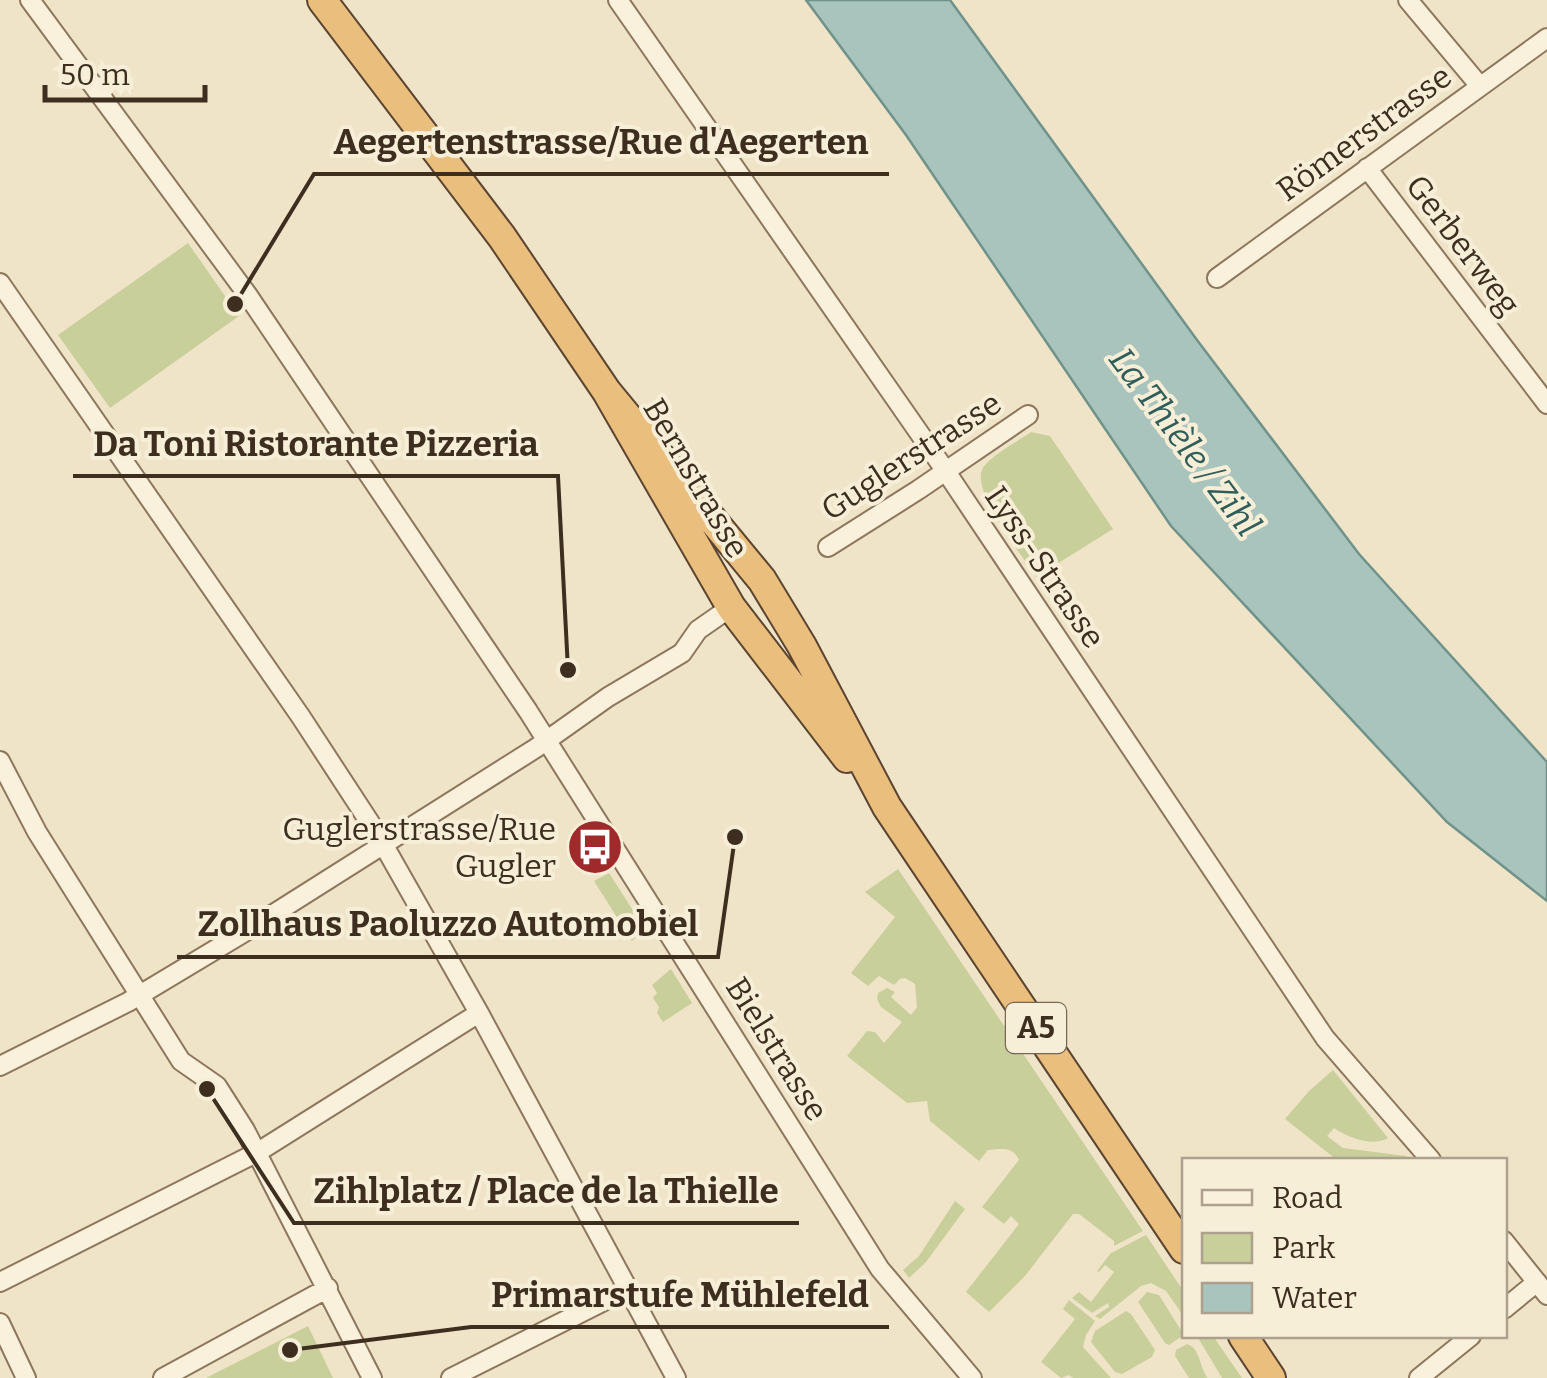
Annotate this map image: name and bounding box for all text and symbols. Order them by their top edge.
scale bar [45,40,205,102]
text: 50 m [60,57,130,93]
street label: Römerstrasse [1269,57,1459,209]
callout: Aegertenstrasse/Rue d'Aegerten [314,109,889,174]
text: Aegertenstrasse/Rue d'Aegerten [333,121,869,163]
street label: Gerberweg [1398,168,1528,322]
water label: La Thièle / Zihl [1101,340,1269,544]
street label: Guglerstrasse [814,384,1008,528]
street label: Bernstrasse [635,392,757,564]
callout: Da Toni Ristorante Pizzeria [73,411,558,476]
text: Da Toni Ristorante Pizzeria [93,423,539,465]
street label: Lyss-Strasse [977,479,1113,655]
place label: Guglerstrasse/Rue Gugler [282,810,556,885]
bus stop icon: Guglerstrasse/Rue Gugler [565,817,625,877]
callout: Zollhaus Paoluzzo Automobiel [177,892,718,957]
text: Zollhaus Paoluzzo Automobiel [198,903,699,945]
street label: Bielstrasse [718,970,836,1128]
road number: A5 [1006,1003,1066,1053]
callout: Zihlplatz / Place de la Thielle [294,1158,799,1223]
legend [1182,1158,1507,1338]
text: Zihlplatz / Place de la Thielle [313,1170,779,1212]
text: Road [1272,1180,1343,1216]
text: Park [1272,1230,1335,1266]
callout: Primarstufe Mühlefeld [471,1262,889,1327]
text: Primarstufe Mühlefeld [491,1274,869,1316]
text: Water [1272,1280,1357,1316]

